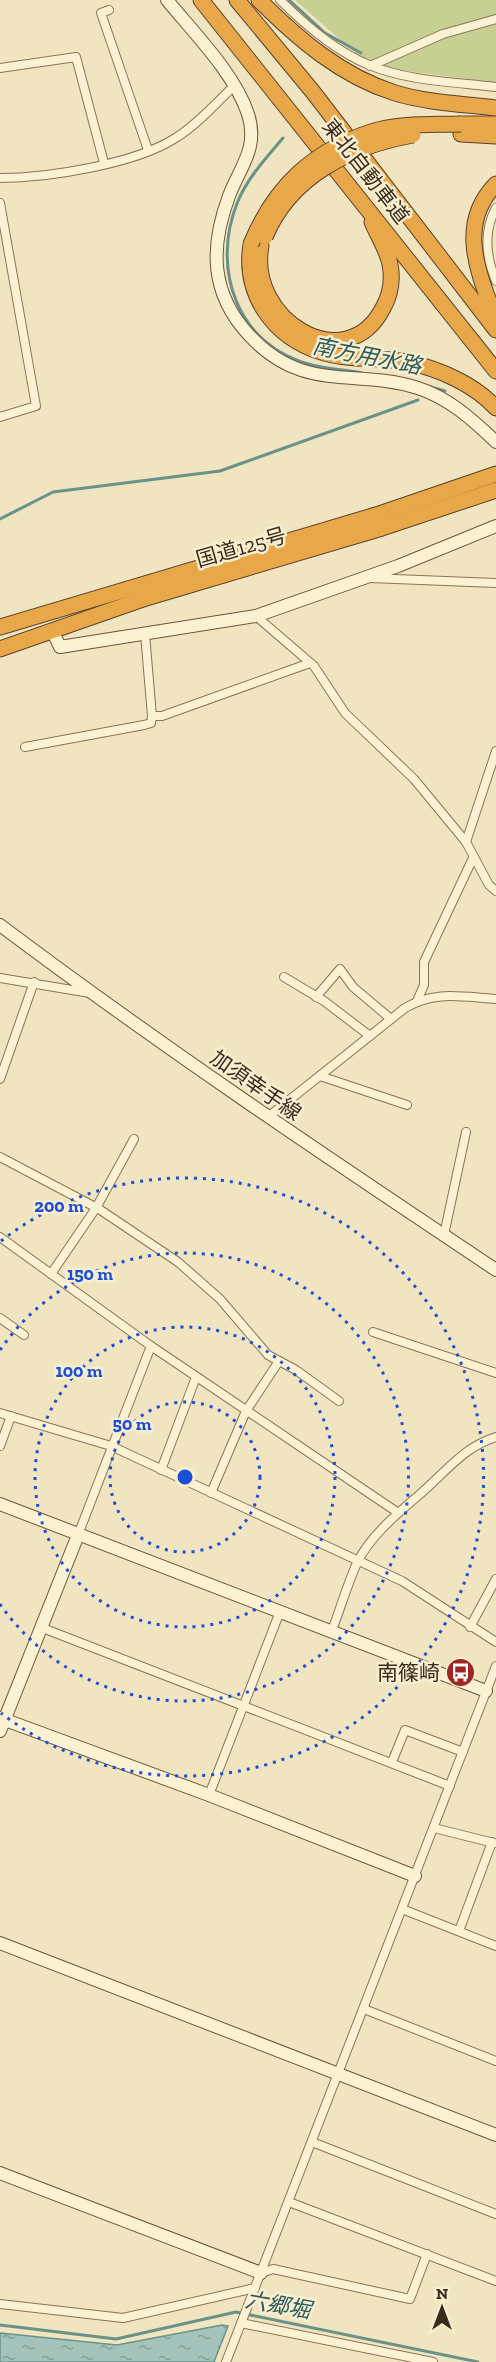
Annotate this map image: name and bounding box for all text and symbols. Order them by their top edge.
street label: 東北自動車道 [317,114,415,228]
water label: 南方用水路 [310,332,426,380]
street label: 国道125号 [193,522,289,572]
street label: 加須幸手線 [206,1045,306,1125]
text: 200 m [34,1195,84,1217]
text: 150 m [67,1263,113,1285]
text: 100 m [55,1360,103,1382]
text: 50 m [113,1413,152,1435]
centre of rings [175,1467,195,1487]
bus stop icon: 南篠崎 [445,1656,477,1688]
place label: 南篠崎 [377,1660,440,1685]
north arrow [412,2278,472,2338]
text: N [436,2284,448,2303]
water label: 六郷堀 [243,2286,316,2325]

